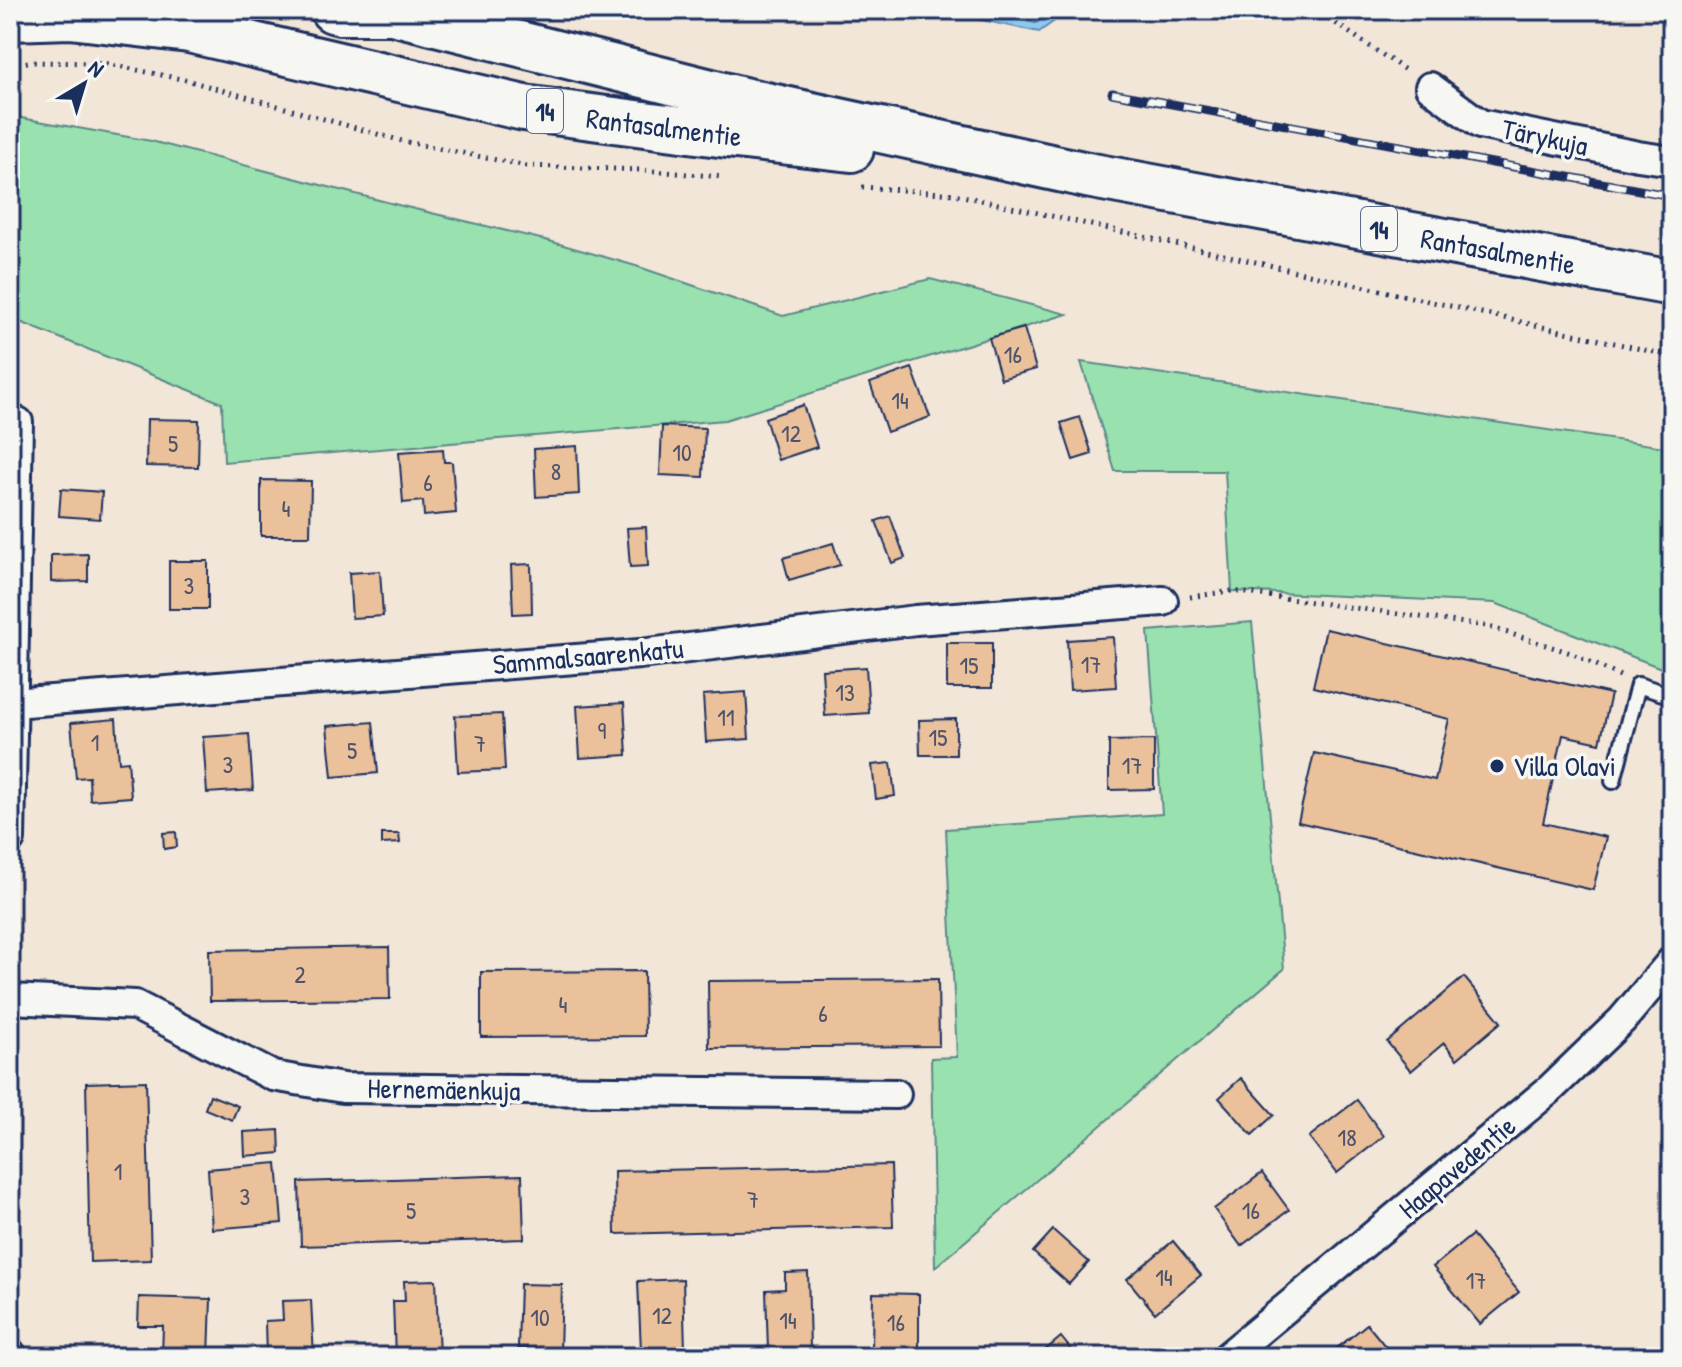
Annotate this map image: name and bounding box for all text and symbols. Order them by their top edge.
north arrow [44,44,124,124]
text: N [82,53,110,84]
road number: 14 [527,89,563,133]
street label: Rantasalmentie [584,99,744,155]
street label: Tärykuja [1498,109,1592,165]
road number: 14 [1361,207,1397,251]
street label: Rantasalmentie [1418,219,1578,283]
house number: 16 [1004,338,1022,370]
house number: 14 [891,384,909,416]
house number: 12 [781,417,801,449]
house number: 5 [168,427,178,459]
house number: 10 [672,436,692,468]
house number: 8 [551,455,561,487]
house number: 6 [423,466,433,498]
house number: 4 [282,492,291,524]
house number: 3 [184,569,194,601]
street label: Sammalsaarenkatu [491,629,685,683]
house number: 17 [1081,648,1101,680]
house number: 15 [960,649,978,681]
house number: 13 [835,676,855,708]
house number: 11 [717,701,735,733]
house number: 9 [598,714,607,746]
house number: 15 [929,721,947,753]
house number: 1 [91,726,99,758]
house number: 7 [474,727,486,759]
house number: 5 [347,734,357,766]
place label: Villa Olavi [1513,747,1616,785]
house number: 3 [223,748,233,780]
house number: 17 [1122,749,1142,781]
marker: Villa Olavi [1488,757,1506,775]
house number: 2 [294,958,306,990]
house number: 4 [559,988,568,1020]
house number: 6 [818,997,828,1029]
street label: Hernemäenkuja [367,1069,521,1109]
street label: Haapavedentie [1390,1107,1524,1227]
house number: 18 [1337,1121,1357,1153]
house number: 1 [114,1155,122,1187]
house number: 3 [240,1180,250,1212]
house number: 7 [747,1183,759,1215]
house number: 5 [406,1194,416,1226]
house number: 16 [1242,1194,1260,1226]
house number: 14 [1155,1261,1173,1293]
house number: 17 [1466,1264,1486,1296]
house number: 12 [652,1299,672,1331]
house number: 10 [530,1301,550,1333]
house number: 14 [779,1304,797,1336]
house number: 16 [887,1306,905,1338]

